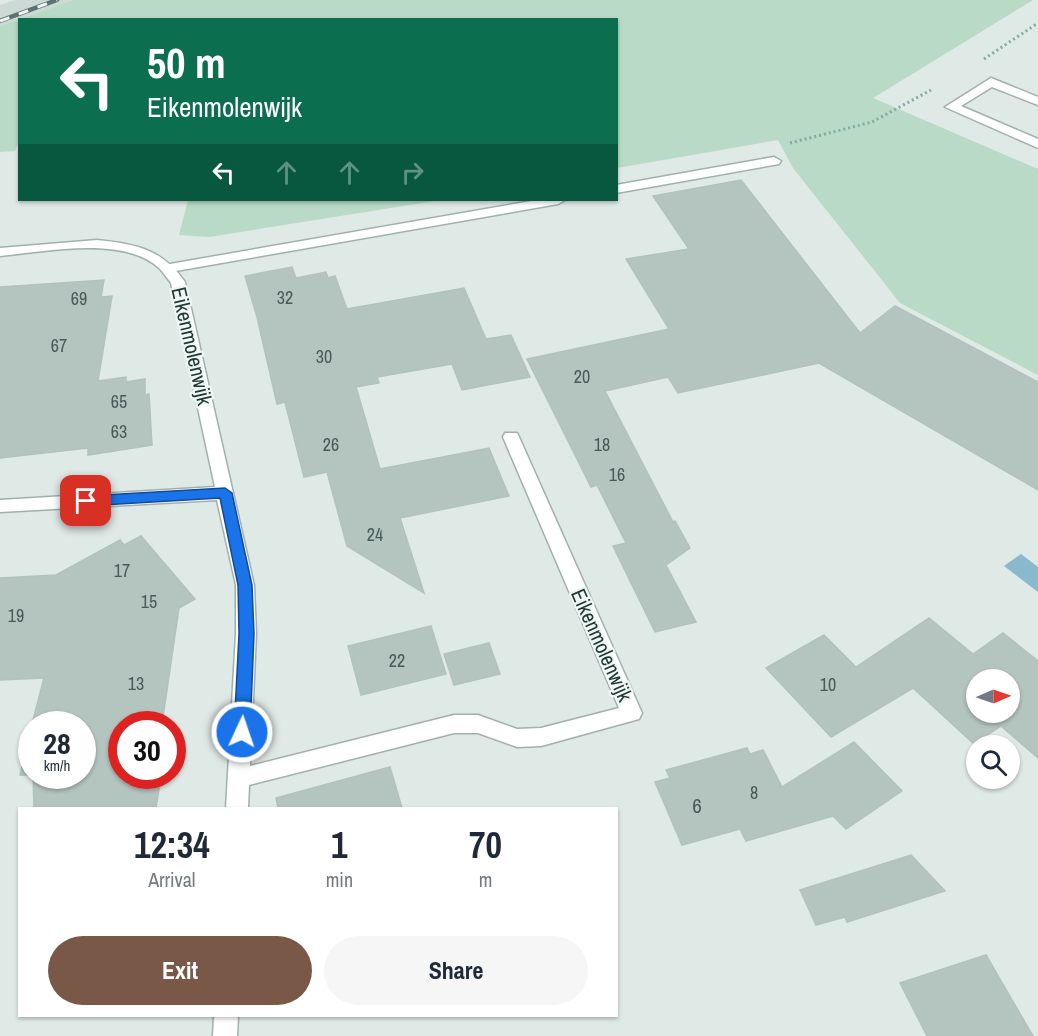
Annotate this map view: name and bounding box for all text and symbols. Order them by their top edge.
text: 50 m [147,35,226,91]
icon: left [48,42,126,120]
text: Eikenmolenwijk [147,89,302,125]
icon: left [207,156,240,189]
icon: ahead [270,156,303,189]
icon: ahead [333,156,366,189]
icon: right [396,156,429,189]
street label: Eikenmolenwijk [164,284,220,408]
house number: 32 [277,285,293,310]
house number: 69 [71,286,87,311]
house number: 67 [51,333,67,358]
house number: 30 [316,344,332,369]
house number: 20 [574,364,590,389]
house number: 65 [111,389,127,414]
house number: 63 [111,419,127,444]
house number: 26 [323,432,339,457]
house number: 18 [594,432,610,457]
house number: 16 [609,462,625,487]
pin [60,475,111,526]
icon: arrive [69,484,102,517]
house number: 24 [367,522,383,547]
house number: 17 [114,558,130,583]
street label: Eikenmolenwijk [564,584,640,706]
house number: 15 [141,589,157,614]
house number: 19 [8,603,24,628]
house number: 22 [389,648,405,673]
north arrow [966,669,1020,723]
map controls [966,669,1020,789]
house number: 13 [128,671,144,696]
house number: 10 [820,672,836,697]
position arrow [210,700,274,764]
speed limit sign: 30 [108,711,186,789]
text: 28 [43,723,71,763]
button: search [966,735,1020,789]
text: km/h [44,755,70,776]
house number: 8 [750,780,758,805]
house number: 6 [692,791,702,820]
text: 12:34 [134,821,210,869]
text: 1 [331,821,348,869]
text: 70 [469,821,502,869]
text: Arrival [148,866,196,893]
text: min [326,866,353,893]
text: m [479,866,492,893]
button: Exit [48,936,312,1005]
button: Share [324,936,588,1005]

